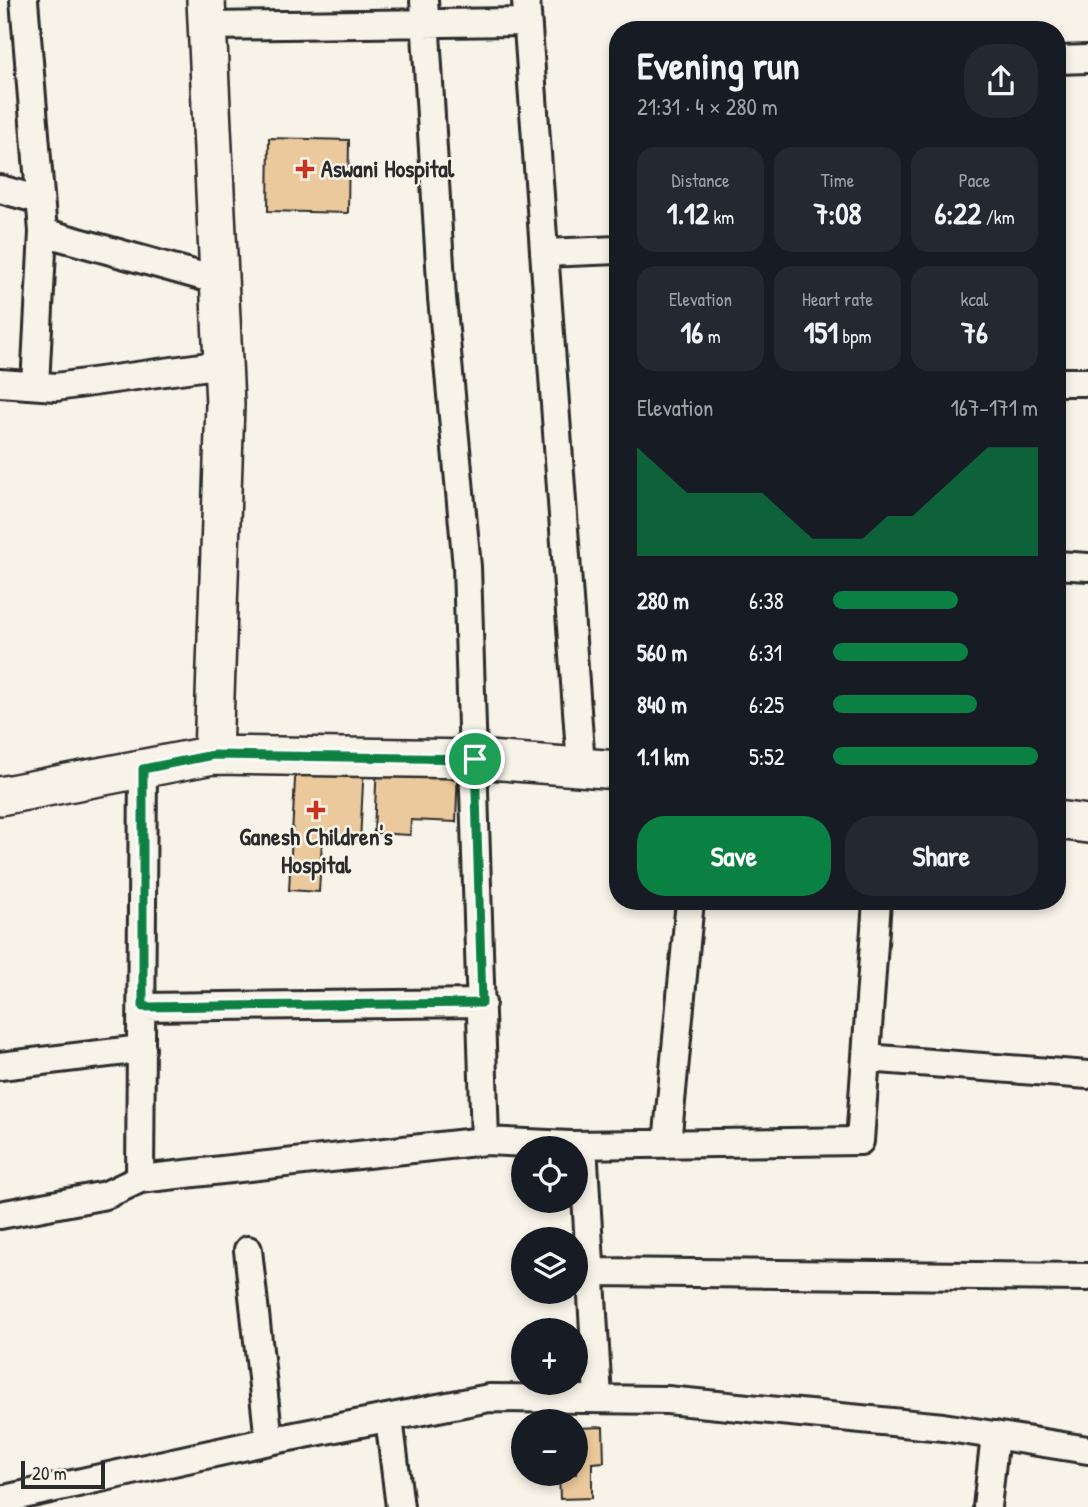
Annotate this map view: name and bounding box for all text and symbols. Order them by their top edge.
text: Evening run [637,39,800,91]
button: share [964,44,1038,118]
text: 21:31 · 4 × 280 m [637,91,778,122]
place label: Aswani Hospital [321,152,455,185]
marker: Aswani Hospital [295,159,315,179]
text: Distance [671,167,730,193]
text: Time [821,167,854,193]
text: Pace [959,167,990,193]
text: 1.12 [667,193,709,233]
text: 7:08 [813,193,862,233]
text: 6:22 [934,193,981,233]
text: km [709,204,734,230]
text: /km [981,204,1015,230]
text: Elevation [669,286,732,312]
text: Heart rate [802,286,873,312]
text: kcal [961,286,988,312]
text: 16 [680,312,703,352]
text: 151 [804,312,838,352]
text: 76 [961,312,988,352]
text: m [703,323,721,349]
text: bpm [838,323,871,349]
text: Elevation [637,392,713,423]
text: 167–171 m [950,392,1038,423]
text: 280 m [637,585,689,616]
text: 6:38 [749,585,784,616]
text: 560 m [637,637,687,668]
text: 6:31 [749,637,782,668]
text: 840 m [637,689,687,720]
text: 6:25 [749,689,784,720]
pin [445,729,505,789]
icon: arrive [456,740,494,778]
text: 1.1 km [637,741,689,772]
text: 5:52 [749,741,785,772]
marker: Ganesh Children's Hospital [306,800,326,820]
button: Save [637,816,831,896]
button: Share [845,816,1038,896]
place label: Ganesh Children's Hospital [239,820,393,881]
map controls [511,1136,588,1486]
button: locate [511,1136,588,1213]
button: layers [511,1227,588,1304]
button: + [511,1318,588,1395]
button: − [511,1409,588,1486]
scale bar [21,1458,105,1490]
text: 20 m [32,1460,67,1486]

